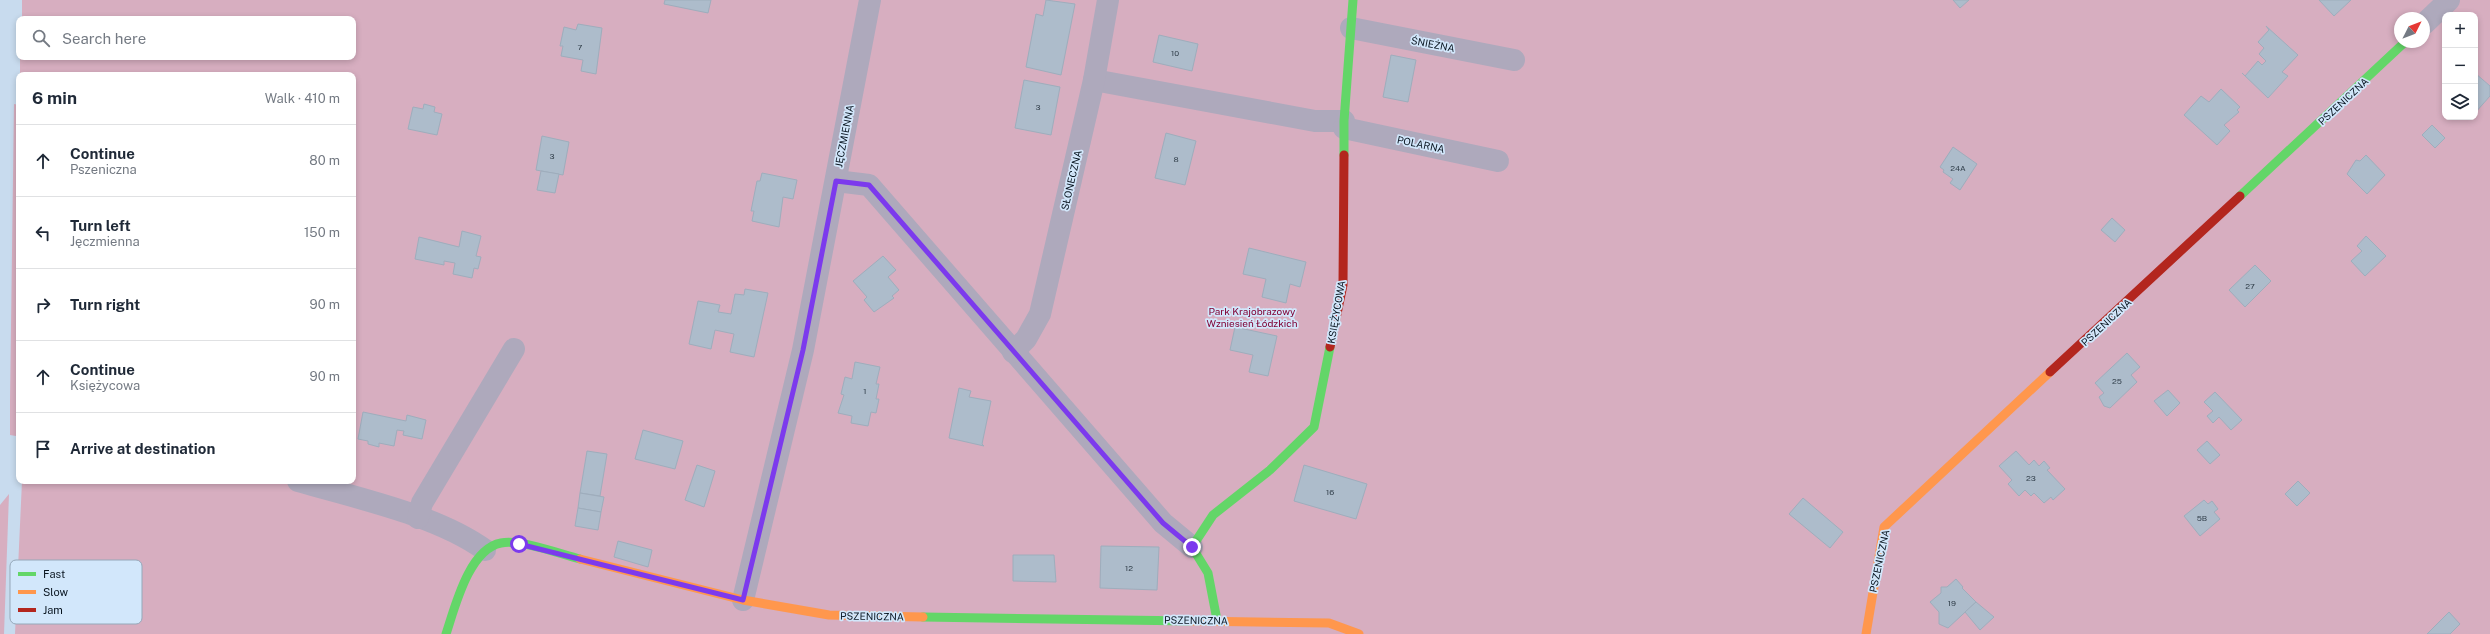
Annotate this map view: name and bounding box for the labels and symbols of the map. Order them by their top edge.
north arrow [2394,12,2430,48]
street label: ŚNIEŻNA [1410,34,1456,54]
house number: 7 [578,42,583,52]
house number: 10 [1171,48,1179,58]
street label: PSZENICZNA [2316,75,2370,127]
house number: 3 [1035,102,1041,112]
street label: JĘCZMIENNA [832,104,856,168]
street label: POLARNA [1396,133,1446,155]
street label: SŁONECZNA [1058,149,1084,211]
house number: 3 [549,151,555,161]
house number: 8 [1173,154,1179,164]
house number: 24A [1950,163,1966,173]
street label: KSIĘŻYCOWA [1325,279,1347,345]
house number: 27 [2245,281,2255,291]
street label: PSZENICZNA [2079,296,2133,348]
park label: Park Krajobrazowy Wzniesień Łódzkich [1207,305,1298,329]
house number: 25 [2112,376,2122,386]
house number: 1 [863,386,867,396]
house number: 23 [2026,473,2036,483]
house number: 16 [1326,487,1334,497]
house number: 5B [2197,513,2207,523]
street label: PSZENICZNA [1866,528,1892,594]
route start [510,535,528,553]
route end [1183,538,1201,556]
legend [10,560,142,624]
house number: 12 [1125,563,1133,573]
text: Fast [43,568,65,580]
text: Slow [43,586,69,598]
house number: 19 [1948,598,1956,608]
text: Jam [43,604,63,616]
street label: PSZENICZNA [840,609,904,623]
street label: PSZENICZNA [1164,613,1228,627]

